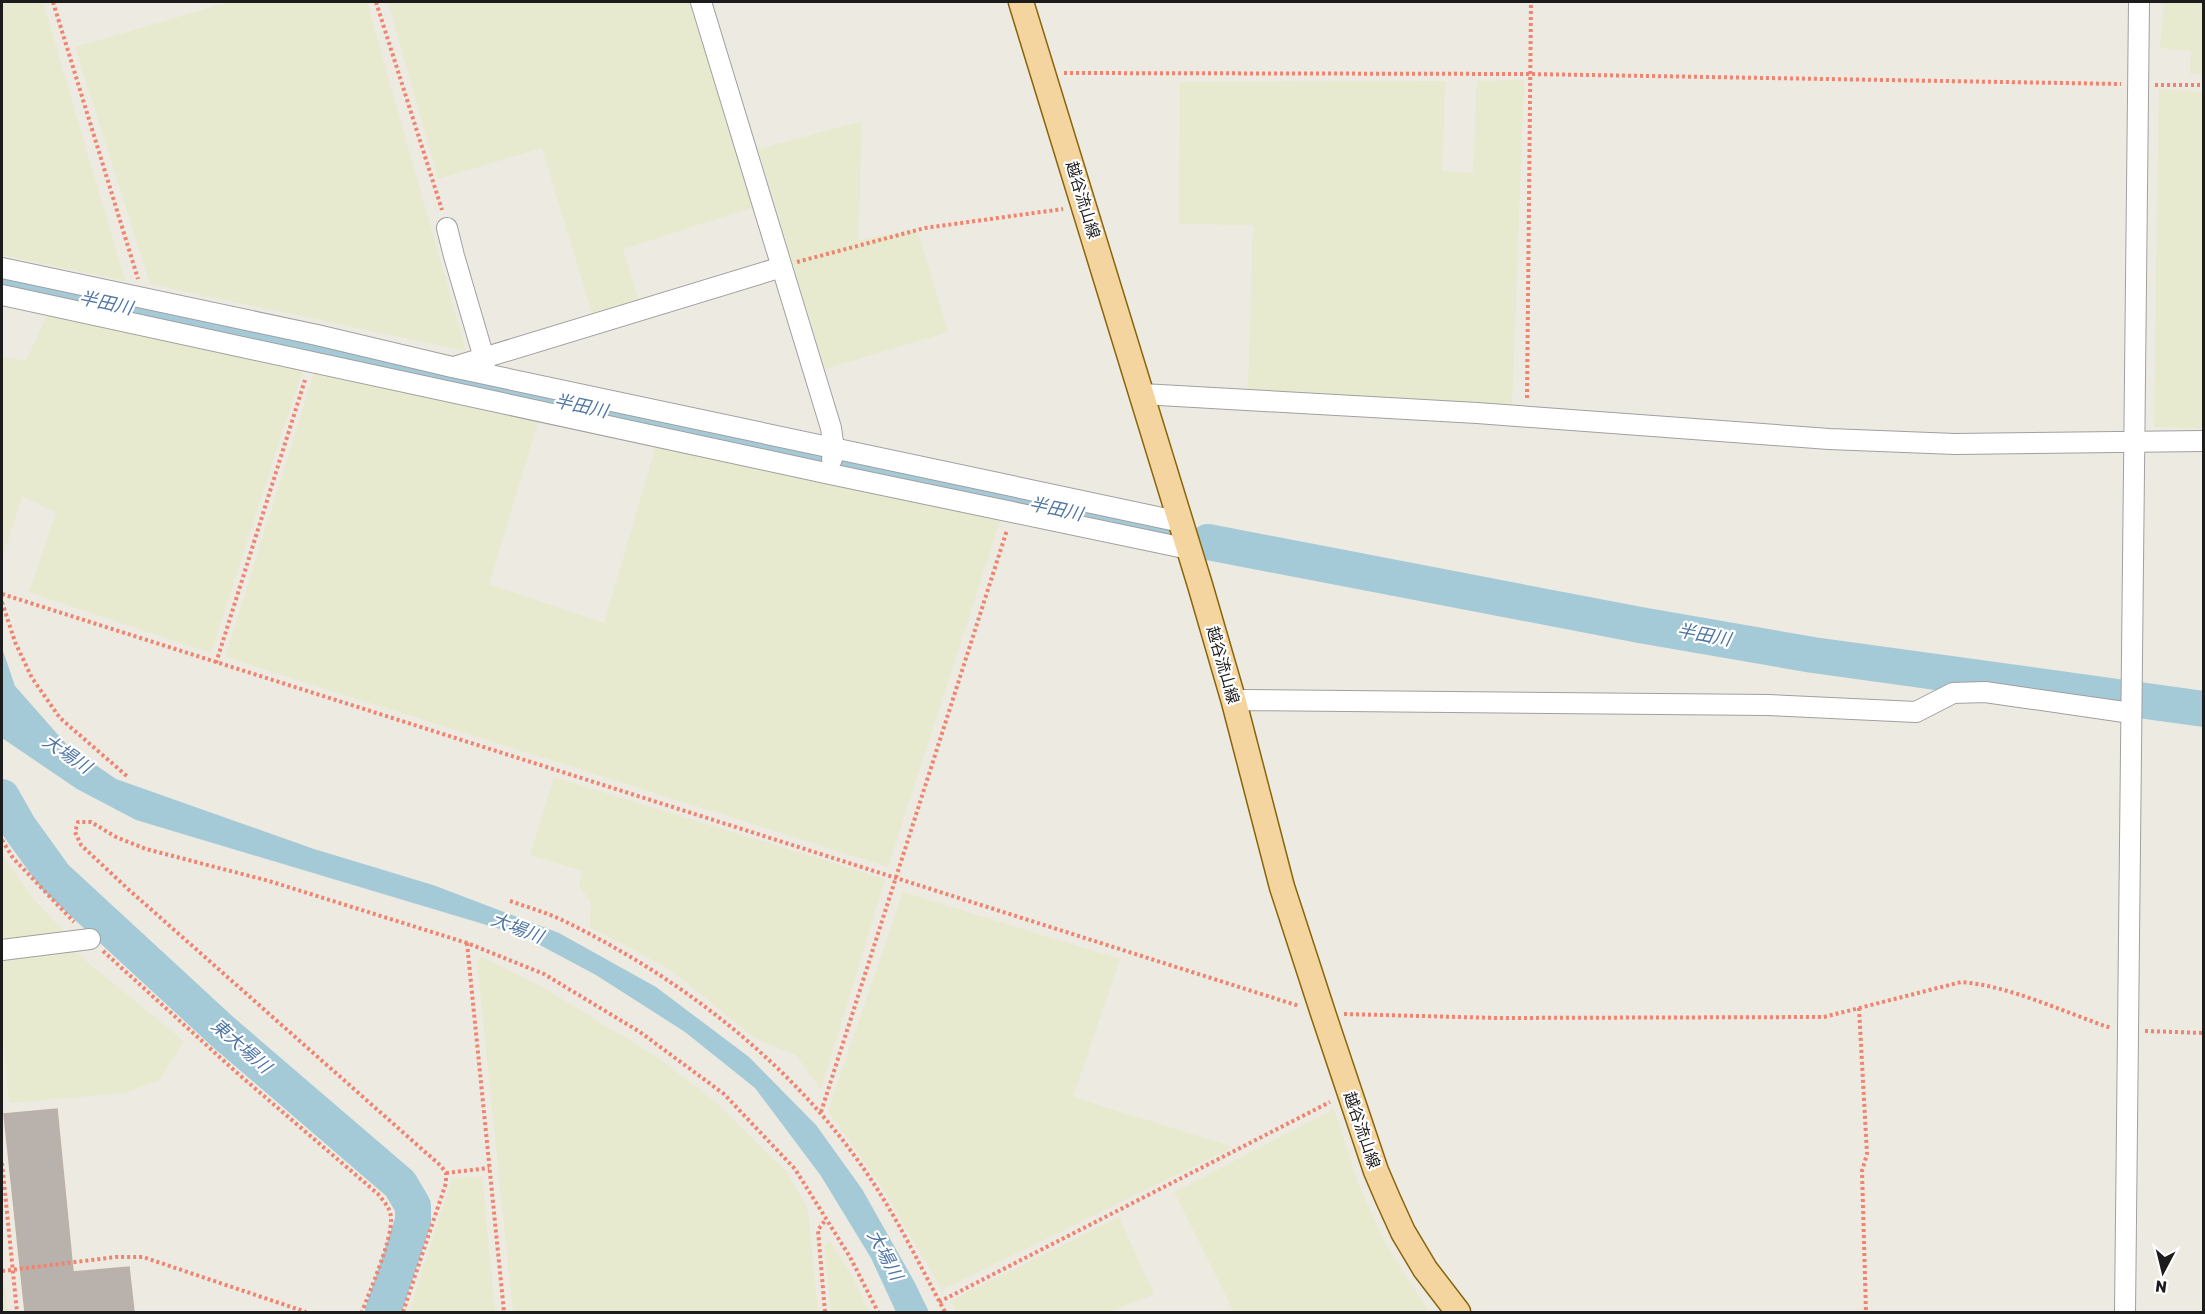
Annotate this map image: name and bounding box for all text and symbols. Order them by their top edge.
street label: 越谷流山線 [1062,159,1104,241]
water label: 半田川 [77,287,137,320]
water label: 半田川 [552,390,612,423]
water label: 半田川 [1027,493,1087,526]
water label: 半田川 [1675,619,1735,651]
street label: 越谷流山線 [1203,624,1243,706]
water label: 大場川 [38,730,97,779]
water label: 大場川 [488,908,548,949]
water label: 東大場川 [207,1014,277,1079]
street label: 越谷流山線 [1340,1089,1384,1171]
water label: 大場川 [863,1226,908,1286]
north arrow [2133,1242,2193,1302]
text: N [2154,1276,2168,1297]

